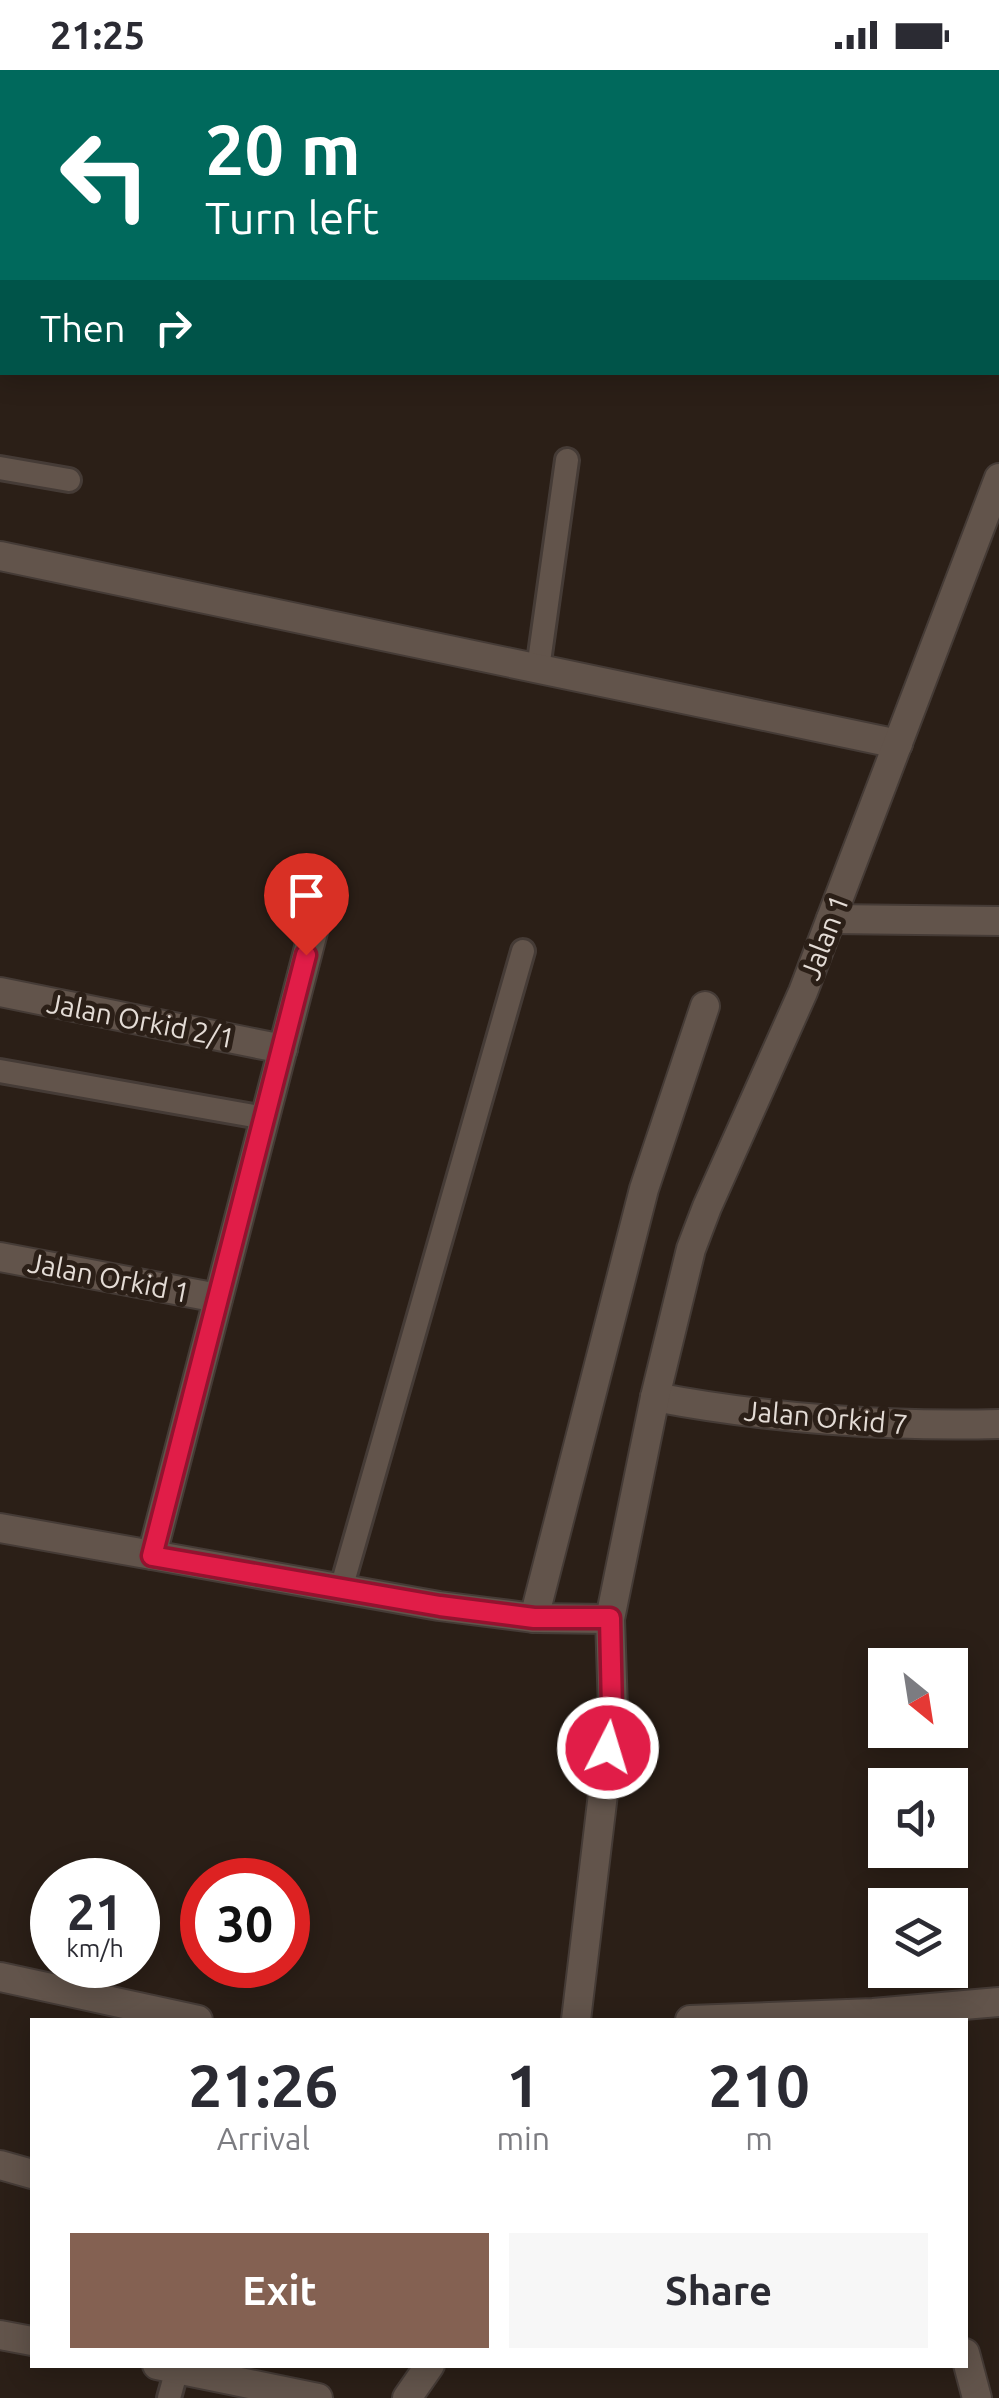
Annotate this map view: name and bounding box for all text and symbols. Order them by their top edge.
text: 21:25 [50,14,145,56]
icon: left [40,110,170,240]
text: 20 m [205,110,361,188]
text: Turn left [205,192,379,243]
icon: right [146,300,201,355]
text: Then [40,307,126,349]
pin [264,853,349,956]
icon: arrive [279,868,334,923]
street label: Jalan 1 [794,890,854,984]
street label: Jalan Orkid 2/1 [45,987,237,1053]
street label: Jalan Orkid 1 [25,1246,193,1308]
street label: Jalan Orkid 7 [743,1394,909,1440]
north arrow [868,1648,968,1748]
map controls [868,1648,968,1988]
position arrow [556,1696,660,1800]
button: sound [868,1768,968,1868]
speed limit sign: 30 [180,1858,310,1988]
text: 21 [67,1883,123,1939]
button: layers [868,1888,968,1988]
text: km/h [66,1934,124,1962]
text: 21:26 [188,2051,338,2118]
text: 1 [506,2051,540,2118]
text: 210 [708,2051,810,2118]
text: Arrival [217,2120,310,2156]
text: min [496,2120,550,2156]
text: m [745,2120,773,2156]
button: Exit [70,2233,489,2348]
button: Share [509,2233,928,2348]

